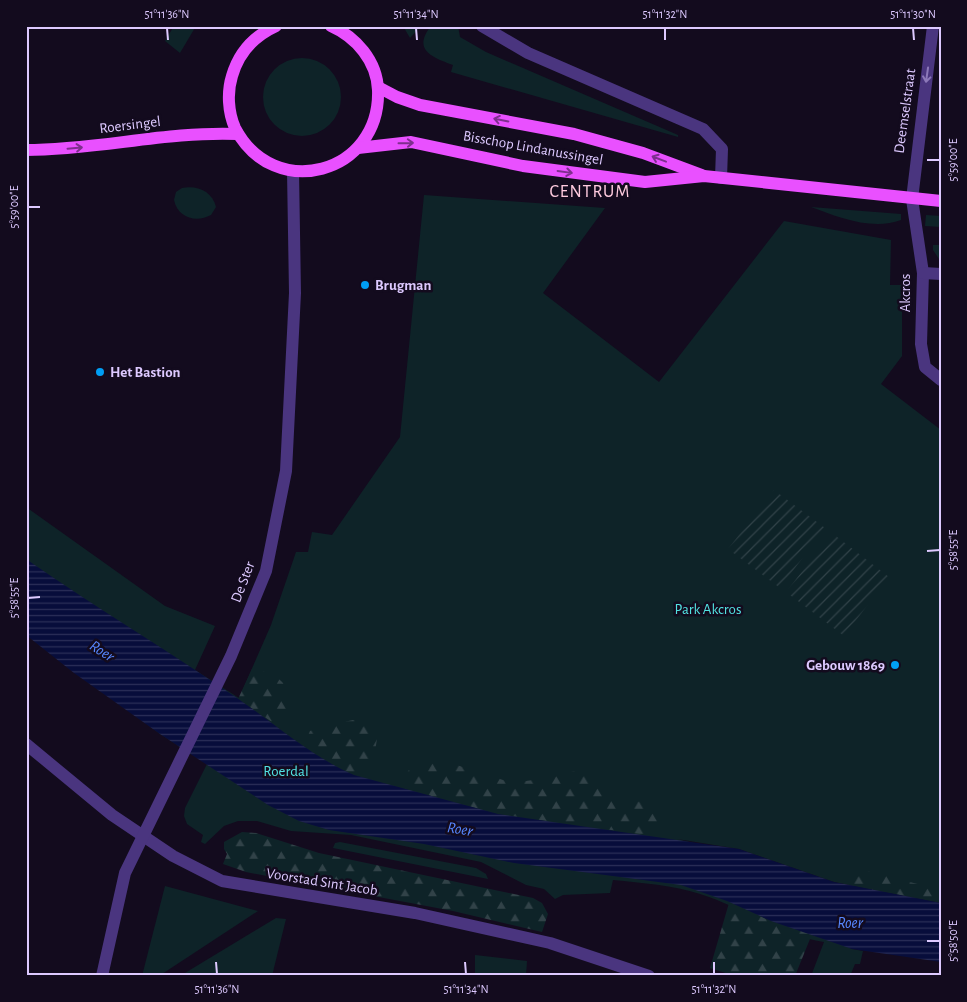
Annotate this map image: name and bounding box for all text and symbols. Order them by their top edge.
text: 51°11'36"N [144,8,190,20]
text: 51°11'34"N [393,8,439,20]
text: 51°11'32"N [643,8,687,20]
text: 51°11'30"N [890,8,936,20]
one-way arrow [921,66,931,82]
street label: Deemselstraat [892,67,918,154]
street label: Roersingel [98,114,162,136]
one-way arrow [494,115,510,125]
street label: Bisschop Lindanussingel [462,128,604,168]
one-way arrow [398,138,414,147]
text: 5°59'00"E [947,138,959,182]
one-way arrow [67,143,83,153]
one-way arrow [652,153,667,163]
one-way arrow [557,167,573,177]
district label: CENTRUM [550,183,631,201]
text: 5°59'00"E [8,185,20,229]
street label: Akcros [898,274,913,312]
place label: Brugman [375,278,431,293]
marker: Brugman [359,279,371,291]
place label: Het Bastion [110,365,181,380]
marker: Het Bastion [94,366,106,378]
text: 5°58'55"E [947,530,959,570]
street label: De Ster [228,559,258,605]
text: 5°58'55"E [8,578,20,618]
park label: Park Akcros [674,602,742,617]
water label: Roer [87,637,118,665]
place label: Gebouw 1869 [806,658,885,673]
marker: Gebouw 1869 [889,659,901,671]
park label: Roerdal [263,764,309,779]
water label: Roer [446,819,475,839]
street label: Voorstad Sint Jacob [265,866,379,898]
water label: Roer [837,915,864,931]
text: 5°58'50"E [947,920,959,962]
text: 51°11'36"N [194,983,240,995]
text: 51°11'34"N [443,983,489,995]
text: 51°11'32"N [692,983,736,995]

